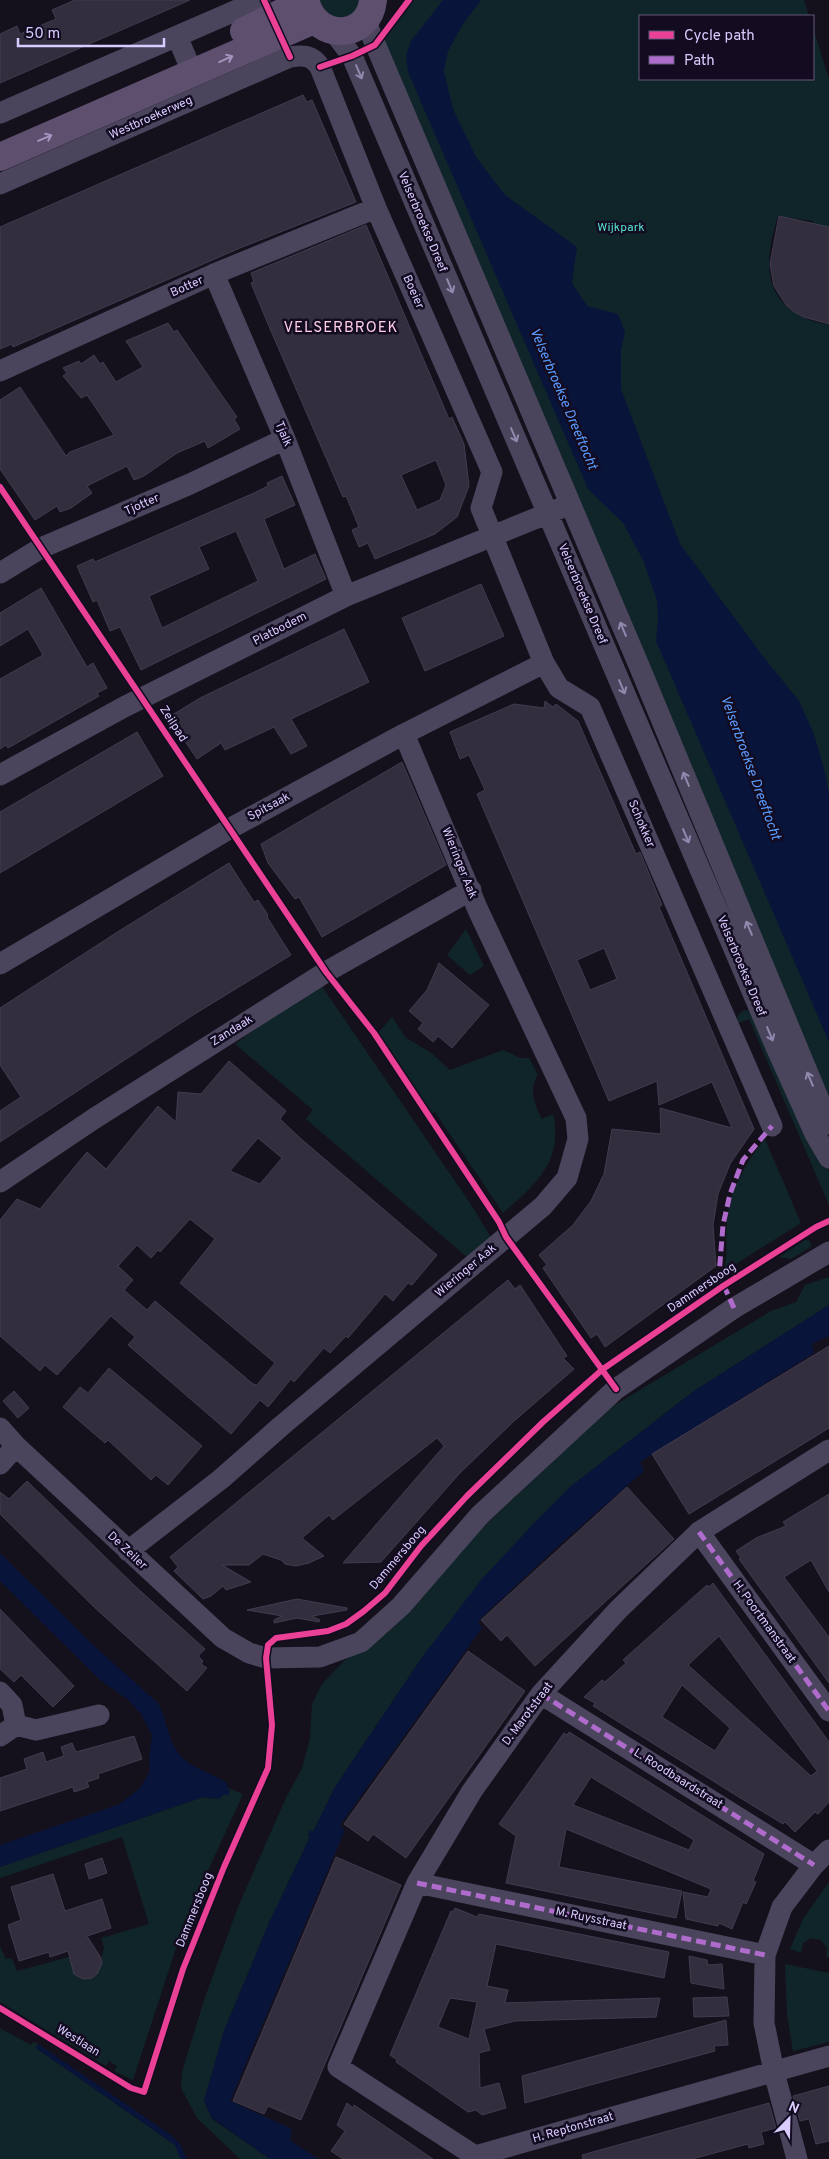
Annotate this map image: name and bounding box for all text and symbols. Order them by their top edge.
scale bar [18,15,164,47]
legend [639,15,814,80]
text: 50 m [25,25,60,44]
text: Cycle path [684,27,755,46]
text: Path [684,52,715,71]
one-way arrow [218,54,233,64]
one-way arrow [355,64,364,79]
street label: Westbroekerweg [107,92,195,144]
one-way arrow [37,132,52,142]
street label: Velserbroekse Dreef [394,169,450,275]
park label: Wijkpark [597,220,645,236]
street label: Boeier [398,272,428,312]
street label: Botter [168,273,206,301]
one-way arrow [446,278,456,293]
district label: VELSERBROEK [284,319,398,338]
water label: Velserbroekse Dreeftocht [525,326,601,473]
street label: Tjalk [271,419,295,449]
one-way arrow [511,428,520,443]
street label: Tjotter [122,490,162,520]
street label: Velserbroekse Dreef [554,541,610,647]
street label: Platbodem [250,609,310,649]
one-way arrow [617,622,627,637]
one-way arrow [618,679,627,694]
water label: Velserbroekse Dreeftocht [716,694,784,843]
street label: Zeilpad [155,703,191,745]
one-way arrow [680,772,690,787]
street label: Spitsaak [245,789,293,825]
street label: Schokker [624,798,658,851]
street label: Wieringer Aak [437,825,481,901]
one-way arrow [681,828,691,843]
street label: Velserbroekse Dreef [713,913,769,1019]
one-way arrow [743,921,752,936]
street label: Zandaak [208,1012,256,1050]
one-way arrow [766,1026,776,1041]
one-way arrow [804,1072,814,1087]
street label: Wieringer Aak [432,1241,500,1301]
street label: Dammersboog [665,1259,739,1317]
street label: Dammersboog [366,1522,430,1594]
street label: De Zeiler [104,1529,151,1574]
street label: H. Poortmanstraat [729,1578,799,1666]
street label: D. Marotstraat [499,1679,557,1749]
street label: L. Roodbaardstraat [630,1745,726,1813]
street label: Dammersboog [173,1870,217,1950]
street label: M. Ruysstraat [554,1904,628,1934]
street label: Westlaan [53,2021,103,2061]
north arrow [764,2094,814,2144]
text: N [786,2099,801,2118]
street label: H. Reptonstraat [531,2109,615,2147]

